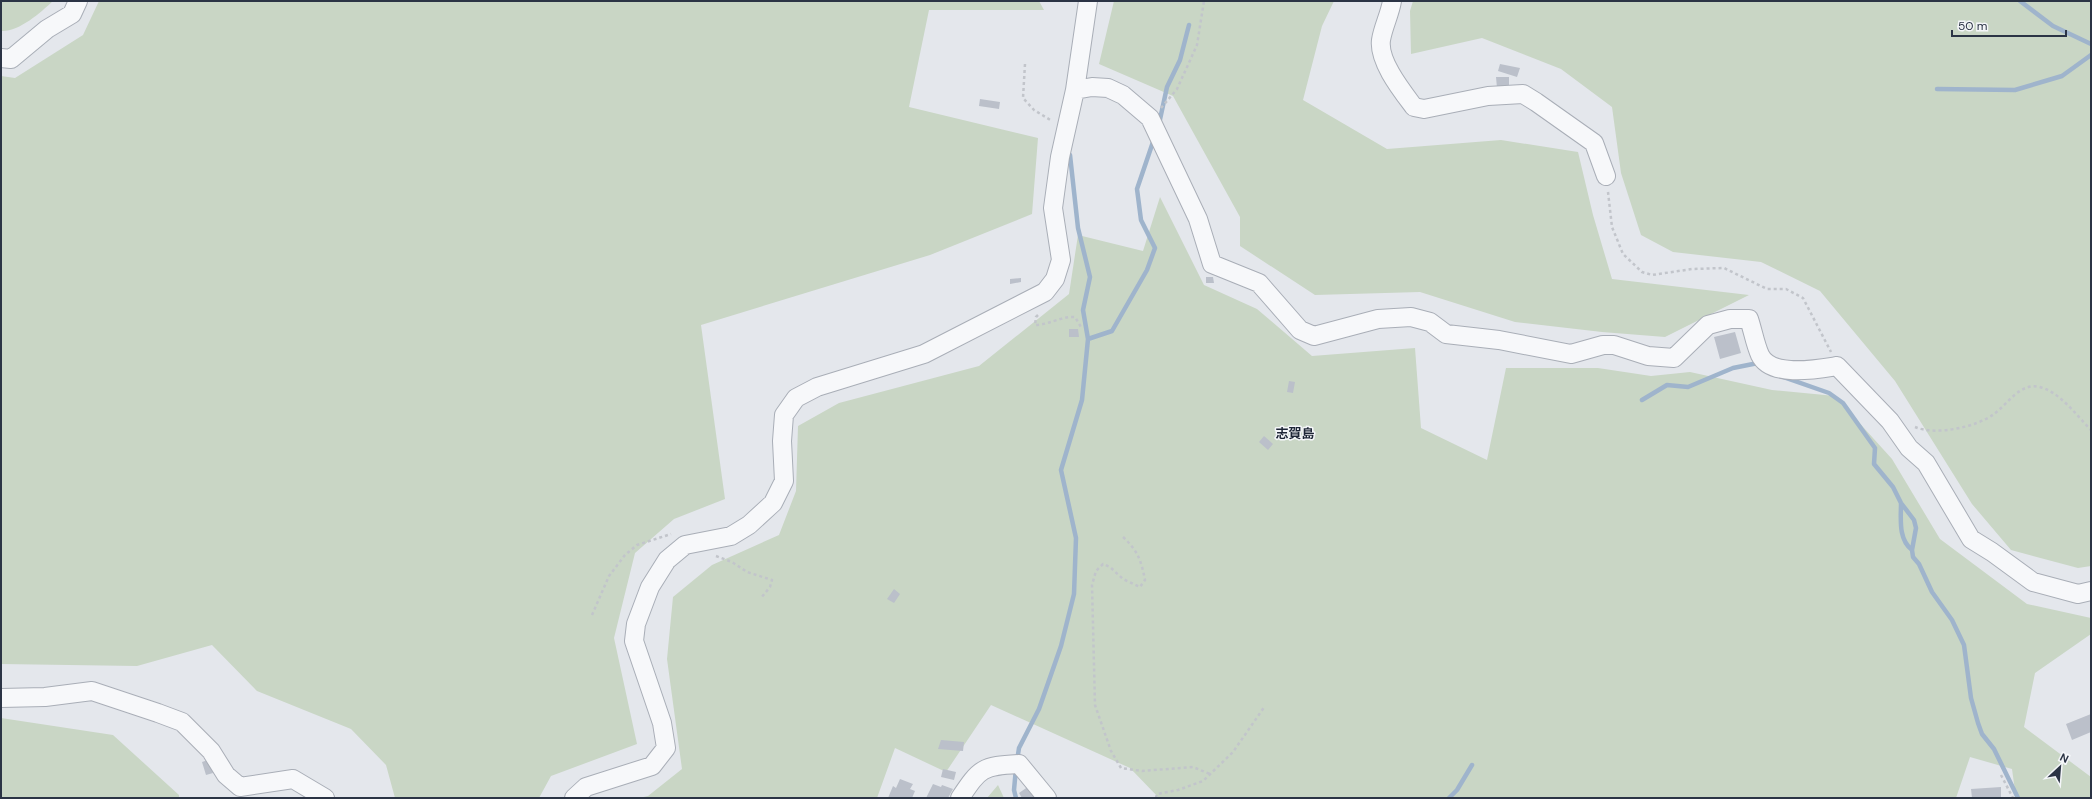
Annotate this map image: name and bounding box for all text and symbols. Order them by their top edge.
scale bar [1952,12,2066,38]
text: 50 m [1958,18,1987,34]
district label: 志賀島 [1275,425,1315,442]
north arrow [2040,747,2080,787]
text: N [2058,750,2071,766]

